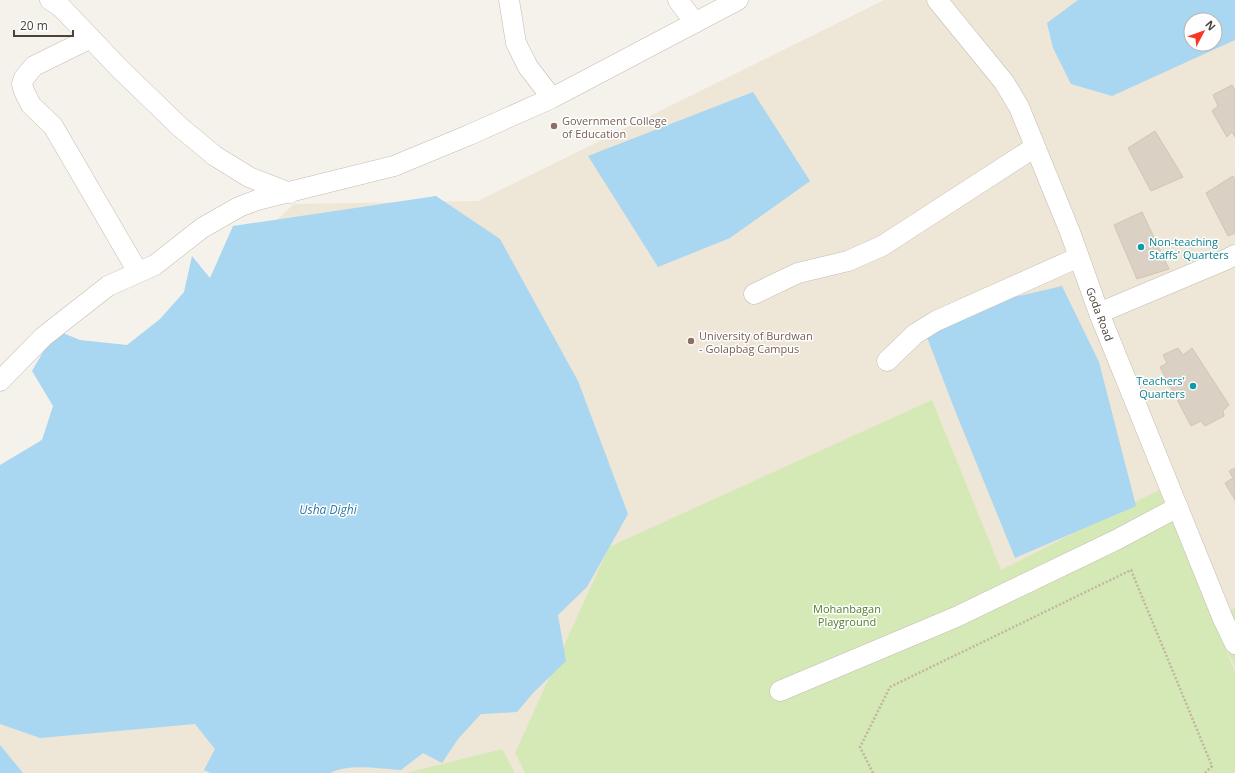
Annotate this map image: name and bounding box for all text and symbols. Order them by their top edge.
scale bar [14,12,73,38]
north arrow [1183,12,1223,52]
text: 20 m [20,17,48,34]
text: N [1202,17,1220,33]
place label: Government College of Education [562,113,667,141]
marker: Government College of Education [549,121,559,131]
place label: Non-teaching Staffs' Quarters [1149,234,1229,262]
marker: Non-teaching Staffs' Quarters [1136,242,1146,252]
street label: Goda Road [1083,285,1117,343]
place label: University of Burdwan - Golapbag Campus [699,328,813,356]
marker: University of Burdwan - Golapbag Campus [686,336,696,346]
place label: Teachers' Quarters [1136,373,1185,401]
marker: Teachers' Quarters [1188,381,1198,391]
water label: Usha Dighi [299,501,358,518]
park label: Mohanbagan Playground [813,601,881,629]

